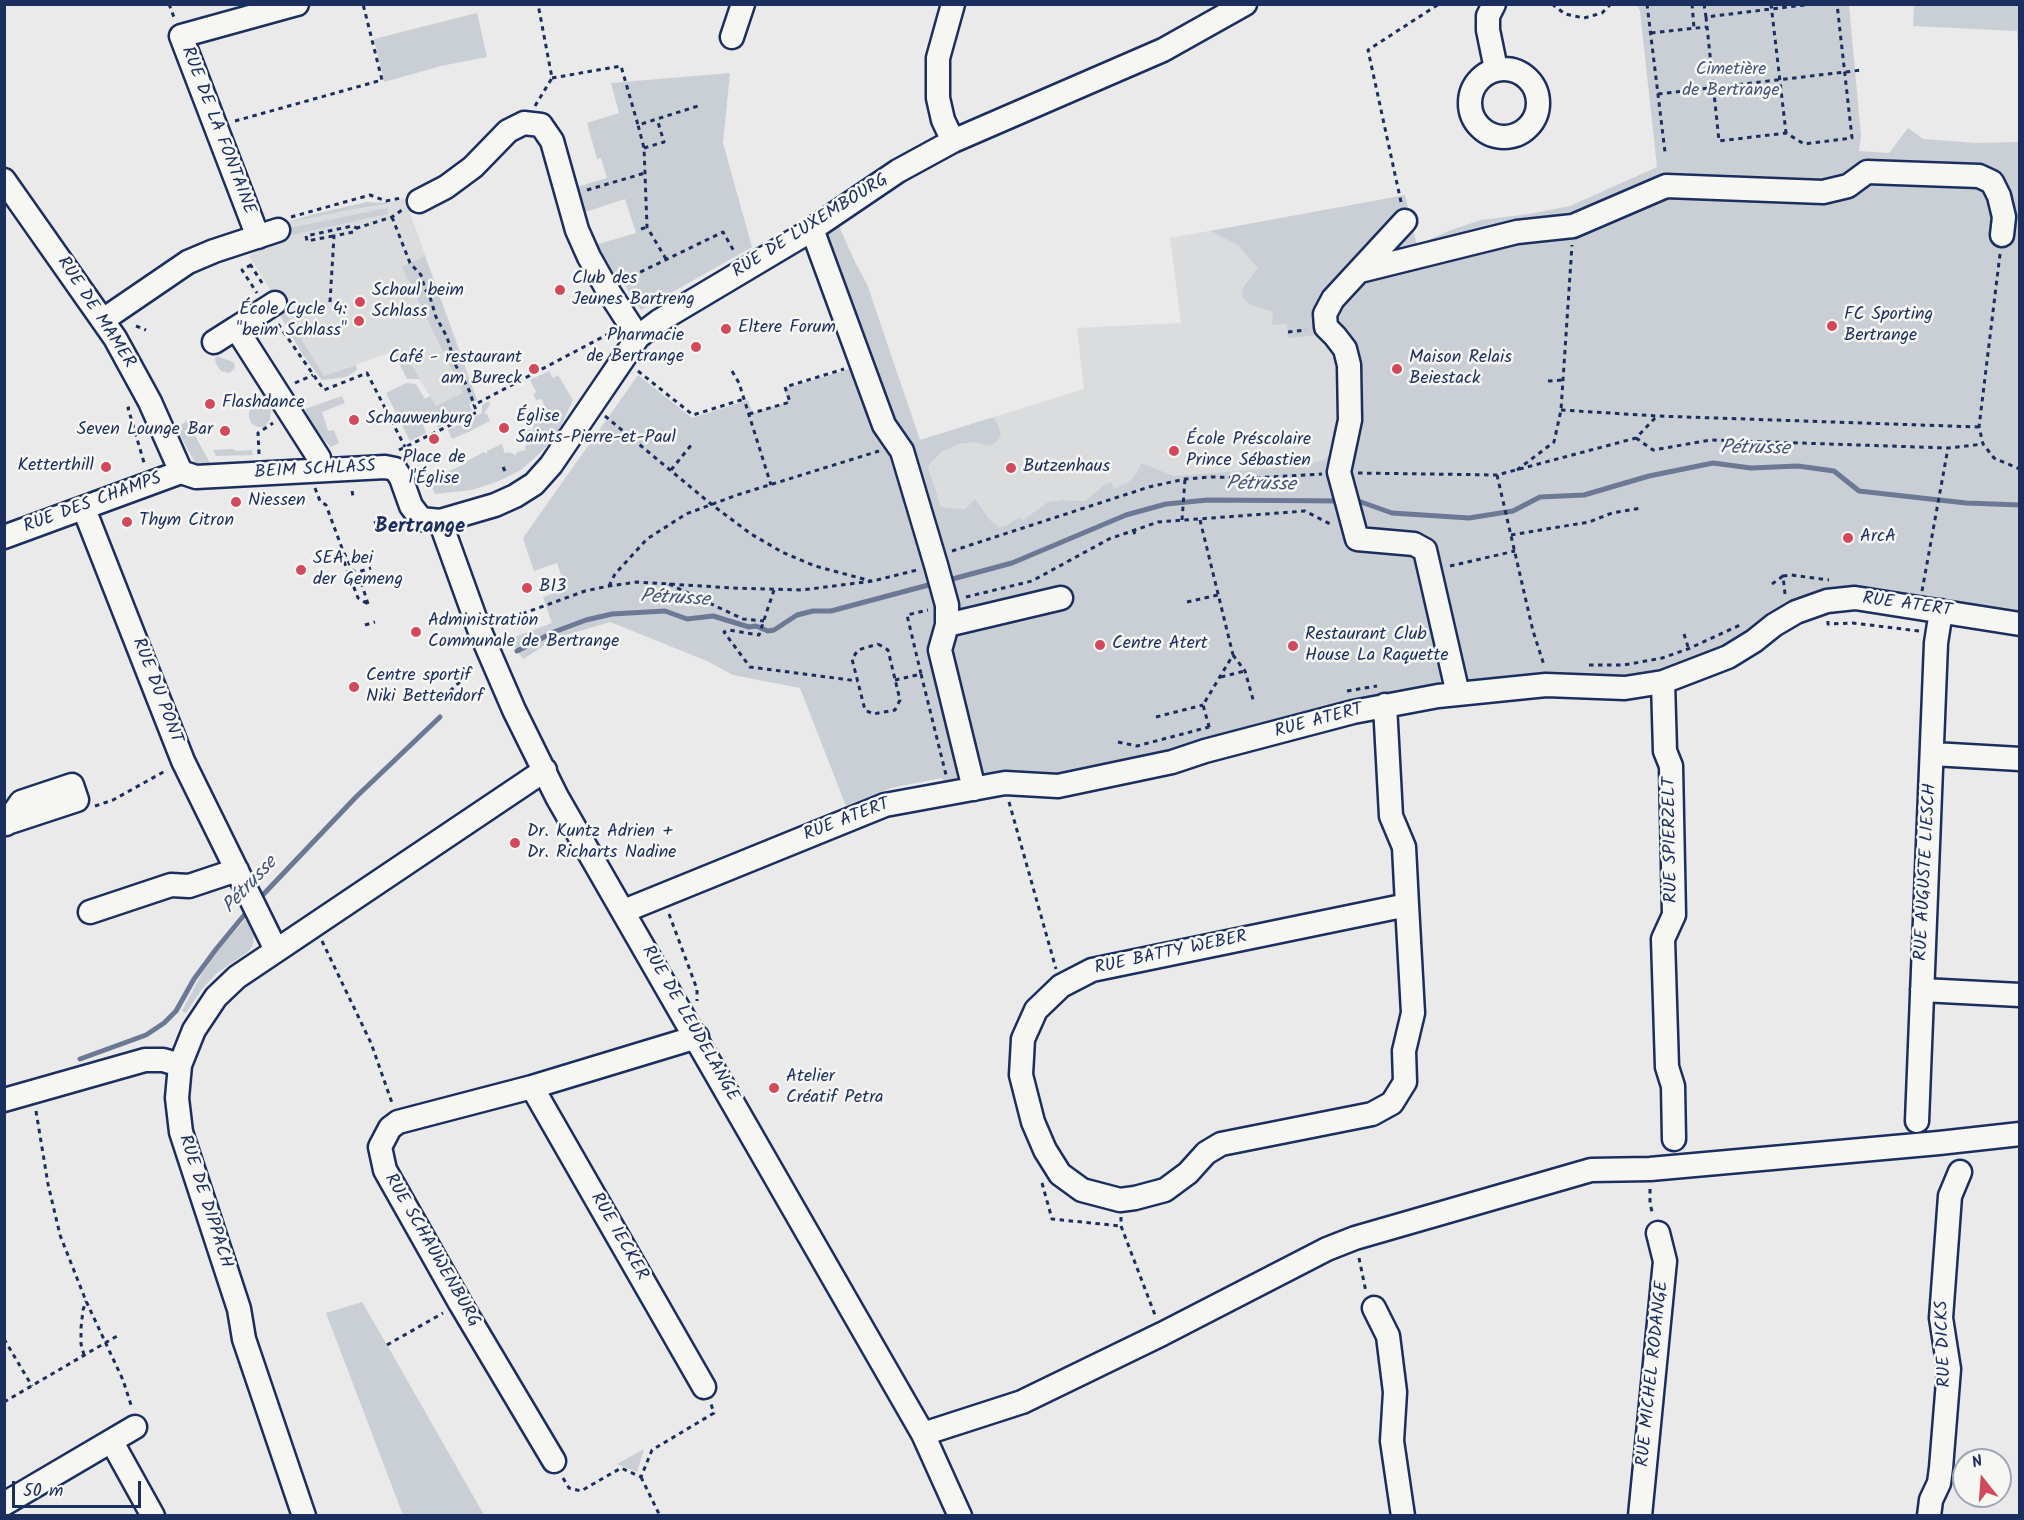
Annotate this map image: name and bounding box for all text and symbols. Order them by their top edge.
street label: RUE DE LA FONTAINE [175,44,259,218]
park label: Cimetière de Bertrange [1682,60,1780,103]
street label: RUE DE LUXEMBOURG [729,170,893,284]
street label: RUE DE MAMER [51,253,139,373]
place label: Club des Jeunes Bartreng [572,269,695,312]
place label: Schoul beim Schlass [372,281,464,324]
marker: Club des Jeunes Bartreng [553,283,567,297]
marker: Schoul beim Schlass [353,295,367,309]
place label: École Cycle 4: "beim Schlass" [236,300,347,342]
place label: FC Sporting Bertrange [1844,305,1933,348]
marker: École Cycle 4: "beim Schlass" [352,314,366,328]
place label: Eltere Forum [738,318,836,340]
marker: FC Sporting Bertrange [1825,319,1839,333]
marker: Eltere Forum [719,322,733,336]
place label: Pharmacie de Bertrange [587,326,684,368]
marker: Pharmacie de Bertrange [689,340,703,354]
place label: Café - restaurant am Bureck [389,348,522,391]
place label: Maison Relais Beiestack [1409,348,1512,391]
marker: Café - restaurant am Bureck [527,362,541,376]
marker: Maison Relais Beiestack [1390,362,1404,376]
place label: Flashdance [222,393,305,415]
marker: Flashdance [203,397,217,411]
place label: Église Saints-Pierre-et-Paul [516,407,676,450]
place label: Schauwenburg [366,409,473,431]
marker: Schauwenburg [347,413,361,427]
place label: Seven Lounge Bar [77,420,213,442]
marker: Église Saints-Pierre-et-Paul [497,421,511,435]
marker: Seven Lounge Bar [218,424,232,438]
place label: École Préscolaire Prince Sébastien [1186,430,1311,472]
marker: Place de l'Église [427,432,441,446]
water label: Pétrusse [1720,437,1790,463]
marker: École Préscolaire Prince Sébastien [1167,444,1181,458]
place label: Place de l'Église [402,448,466,490]
place label: Ketterthill [18,456,94,478]
street label: BEIM SCHLASS [254,457,376,485]
place label: Butzenhaus [1023,457,1110,479]
marker: Ketterthill [99,460,113,474]
marker: Butzenhaus [1004,461,1018,475]
street label: RUE DES CHAMPS [21,469,165,539]
water label: Pétrusse [1226,473,1296,499]
place label: Niessen [248,491,306,513]
marker: Niessen [229,495,243,509]
place label: Thym Citron [139,511,234,533]
marker: Thym Citron [120,515,134,529]
district label: Bertrange [375,515,465,541]
place label: ArcA [1860,527,1896,549]
marker: ArcA [1841,531,1855,545]
place label: SEA bei der Gemeng [313,549,403,592]
marker: SEA bei der Gemeng [294,563,308,577]
place label: B13 [539,577,566,599]
marker: B13 [520,581,534,595]
water label: Pétrusse [640,586,710,614]
street label: RUE ATERT [1861,589,1953,623]
place label: Administration Communale de Bertrange [428,611,619,654]
marker: Administration Communale de Bertrange [409,625,423,639]
place label: Restaurant Club House La Raquette [1305,625,1449,668]
place label: Centre Atert [1112,634,1208,656]
street label: RUE DU PONT [126,635,186,747]
marker: Centre Atert [1093,638,1107,652]
marker: Restaurant Club House La Raquette [1286,639,1300,653]
place label: Centre sportif Niki Bettendorf [366,666,483,708]
marker: Centre sportif Niki Bettendorf [347,680,361,694]
street label: RUE ATERT [1273,700,1365,744]
street label: RUE SPIERZELT [1660,777,1684,903]
street label: RUE AUGUSTE LIESCH [1912,783,1942,961]
street label: RUE ATERT [801,795,893,847]
place label: Dr. Kuntz Adrien + Dr. Richarts Nadine [527,822,676,864]
marker: Dr. Kuntz Adrien + Dr. Richarts Nadine [508,836,522,850]
water label: Pétrusse [218,852,284,920]
street label: RUE BATTY WEBER [1093,927,1249,981]
street label: RUE DE LEUDELANGE [636,942,742,1106]
place label: Atelier Créatif Petra [786,1067,884,1110]
marker: Atelier Créatif Petra [767,1081,781,1095]
street label: RUE DE DIPPACH [172,1133,236,1271]
street label: RUE SCHAUWENBURG [378,1170,484,1332]
street label: RUE IECKER [584,1189,652,1285]
street label: RUE MICHEL RODANGE [1633,1280,1675,1468]
street label: RUE DICKS [1933,1300,1957,1388]
north arrow [1952,1448,2012,1508]
text: N [1969,1449,1986,1476]
scale bar [15,1469,144,1507]
text: 50 m [23,1477,63,1506]

